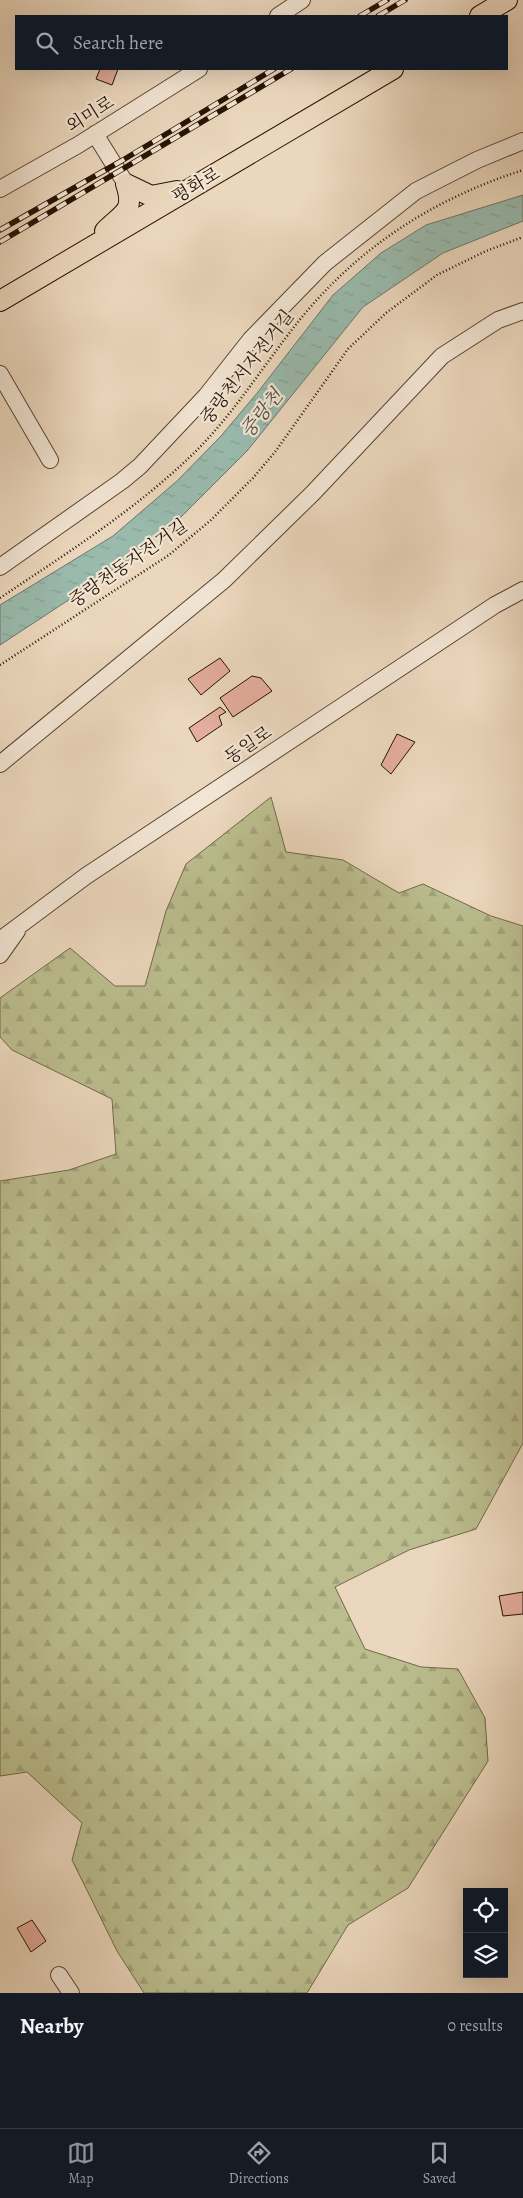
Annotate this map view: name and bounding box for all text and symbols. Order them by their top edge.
search box [15,15,508,70]
icon: search [33,29,61,57]
text: Search here [73,30,163,56]
street label: 외미로 [62,90,118,138]
street label: 평화로 [167,161,225,209]
street label: 중랑천서자전거길 [196,306,298,428]
water label: 중랑천 [235,384,287,442]
street label: 중랑천동자전거길 [64,513,192,613]
street label: 동일로 [220,720,276,770]
map controls [463,1888,508,1978]
button: locate [463,1888,508,1933]
button: layers [463,1933,508,1978]
text: Nearby [20,2012,83,2040]
text: 0 results [447,2015,503,2037]
tab: Map [67,2139,95,2188]
tab: Directions [229,2139,289,2188]
tab: Saved [423,2139,456,2188]

